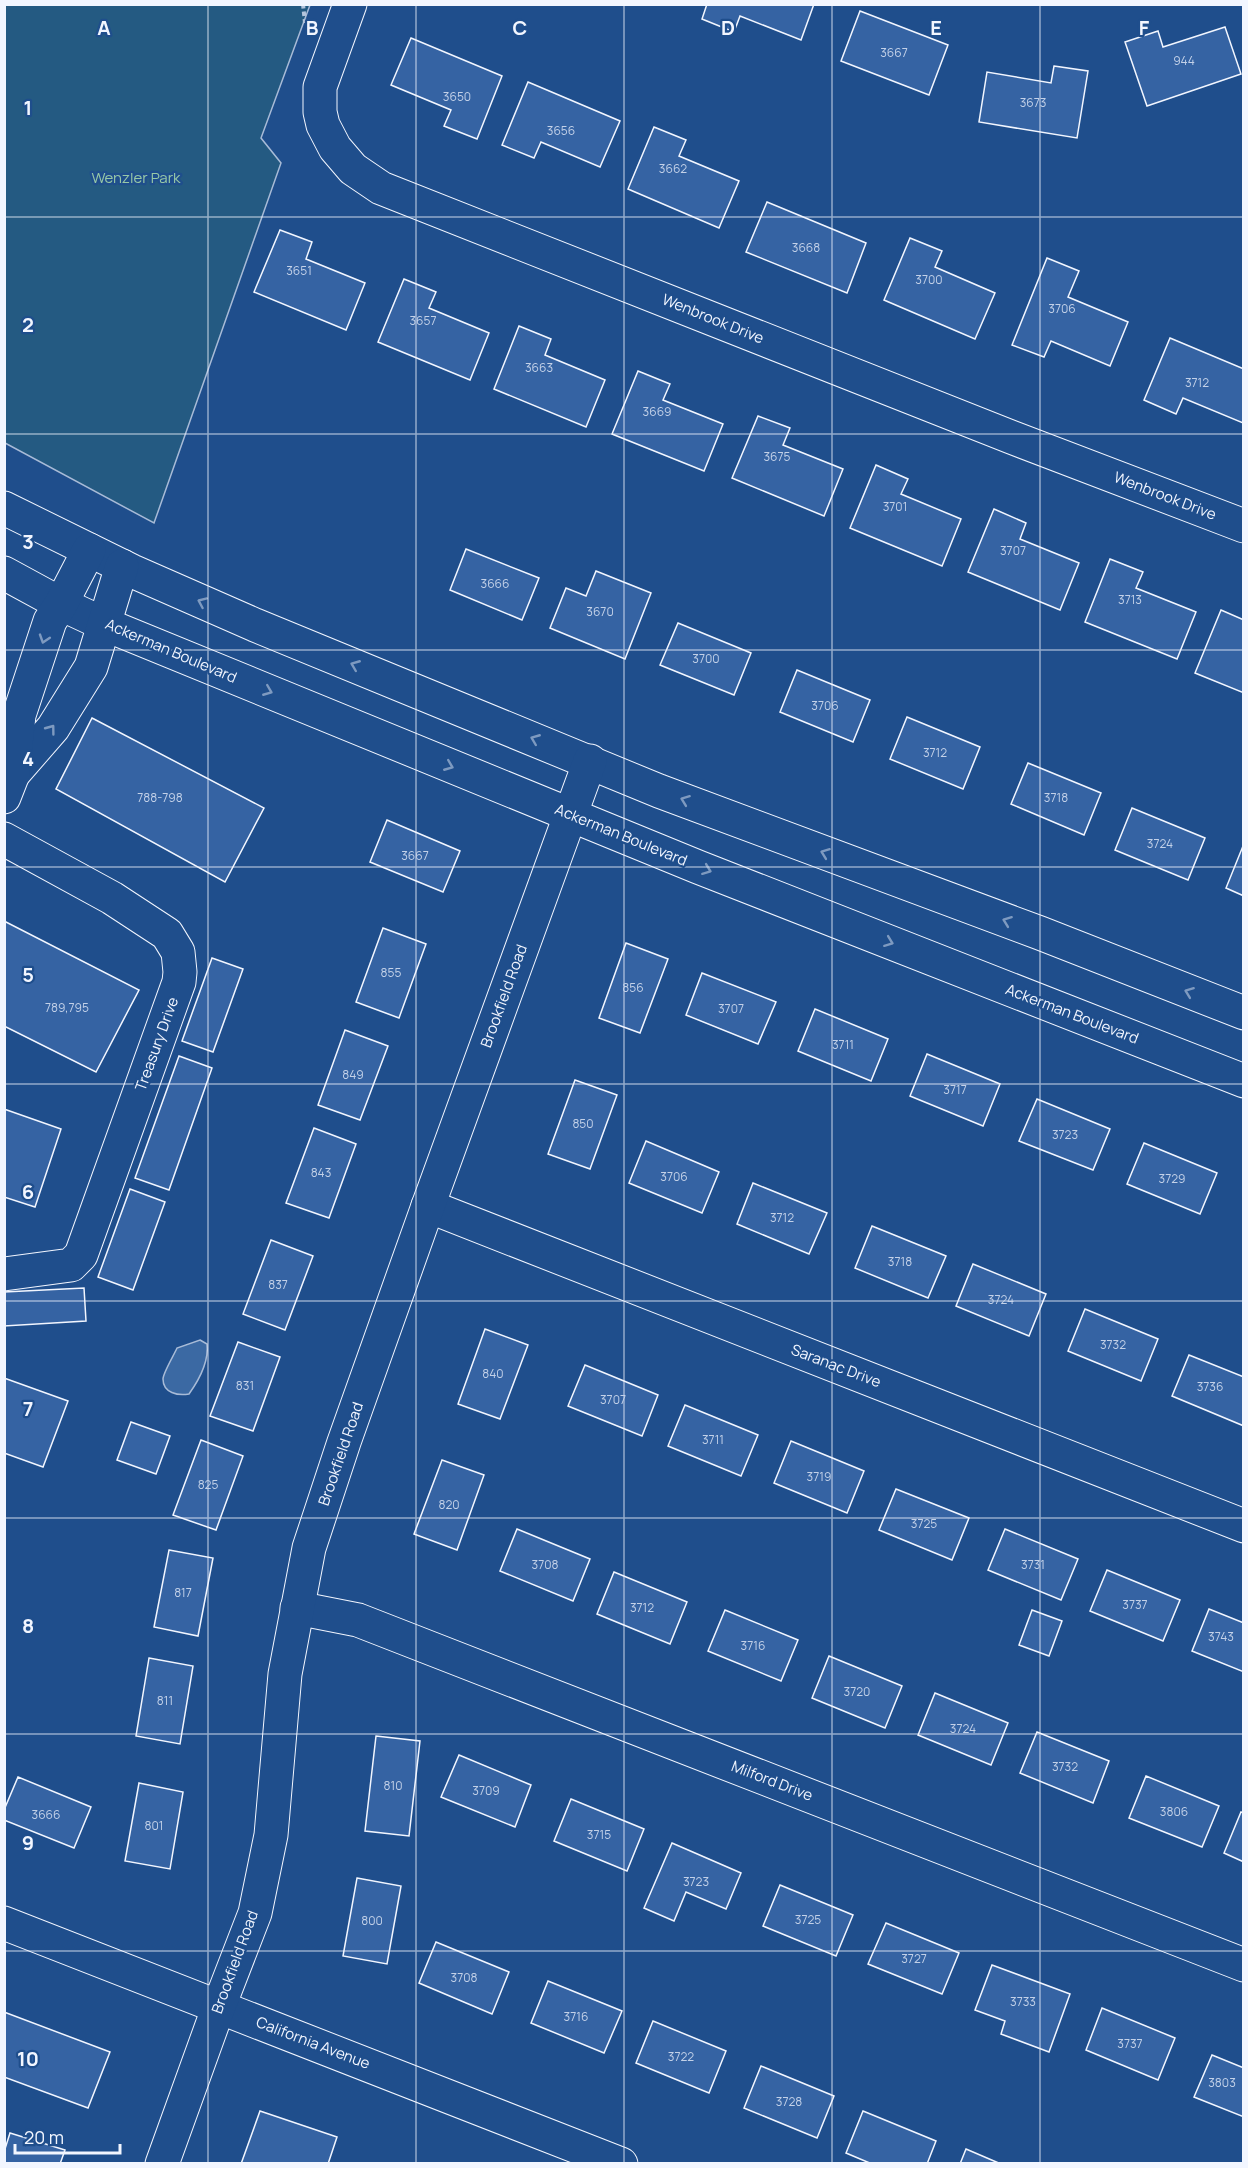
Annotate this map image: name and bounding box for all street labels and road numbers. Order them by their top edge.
street label: Wenbrook Drive [659,289,767,349]
street label: Wenbrook Drive [1111,466,1220,525]
street label: Ackerman Boulevard [102,613,240,688]
street label: Ackerman Boulevard [552,798,690,871]
street label: Brookfield Road [475,941,532,1050]
street label: Ackerman Boulevard [1003,978,1142,1049]
street label: Treasury Drive [130,994,183,1094]
street label: Saranac Drive [788,1339,884,1392]
street label: Brookfield Road [313,1399,368,1508]
street label: Milford Drive [728,1755,816,1806]
street label: Brookfield Road [206,1907,263,2016]
street label: California Avenue [253,2011,373,2074]

